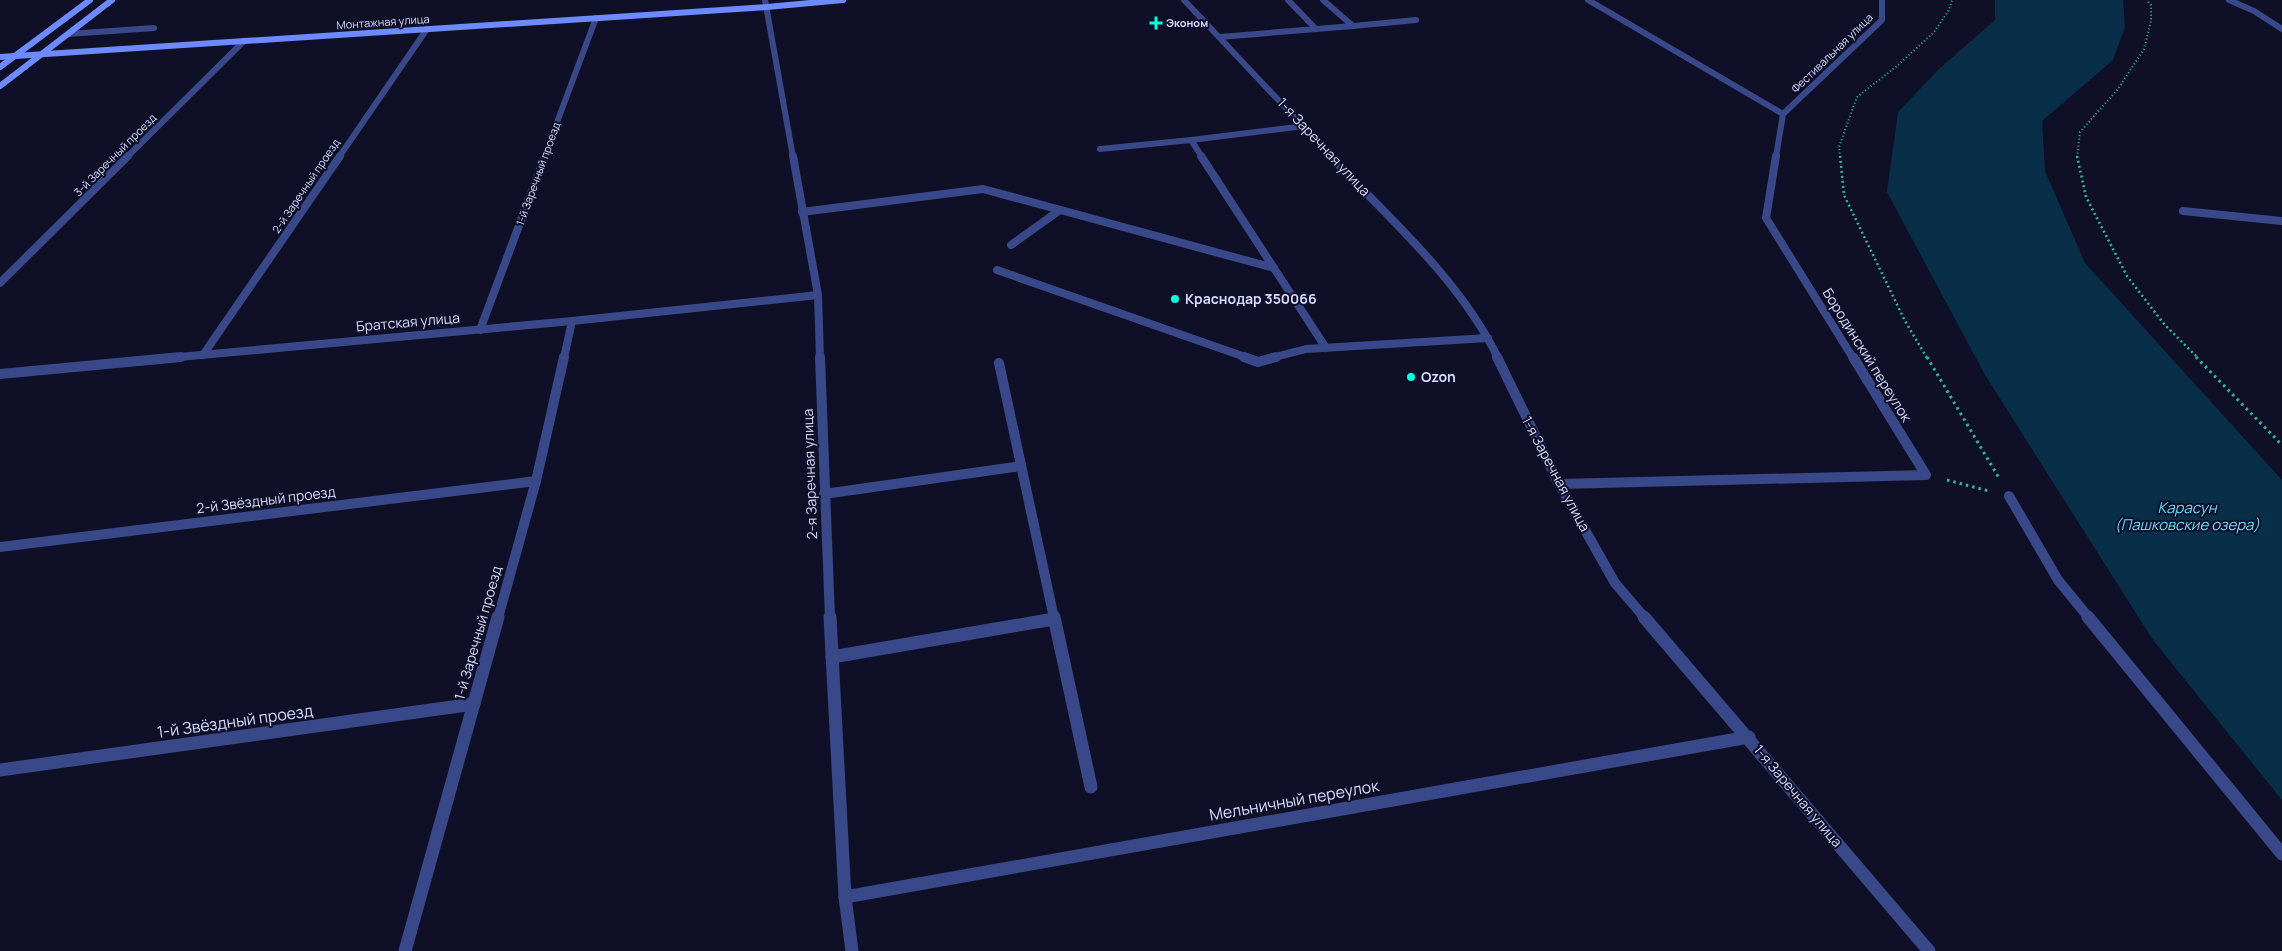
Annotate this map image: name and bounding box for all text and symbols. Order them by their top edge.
street label: Фестивальная улица [1788,10,1876,96]
street label: Монтажная улица [336,11,430,32]
place label: Эконом [1166,15,1208,30]
marker: Эконом [1150,17,1162,29]
street label: 1-я Заречная улица [1274,93,1375,200]
street label: 3-й Заречный проезд [70,110,159,199]
street label: 1-й Заречный проезд [512,120,563,228]
street label: 2-й Заречный проезд [268,135,343,236]
street label: Бородинский переулок [1819,284,1917,426]
place label: Краснодар 350066 [1185,289,1317,308]
marker: Краснодар 350066 [1169,293,1181,305]
street label: Братская улица [355,308,461,335]
place label: Ozon [1421,367,1456,386]
marker: Ozon [1405,371,1417,383]
street label: 2-я Заречная улица [798,408,821,540]
street label: 1-я Заречная улица [1518,413,1595,535]
street label: 2-й Звёздный проезд [195,482,337,517]
water label: Карасун (Пашковские озера) [2114,497,2260,535]
street label: 1-й Заречный проезд [449,564,506,702]
street label: 1-й Звёздный проезд [156,699,315,743]
street label: 1-я Заречная улица [1750,740,1847,851]
street label: Мельничный переулок [1207,774,1382,826]

